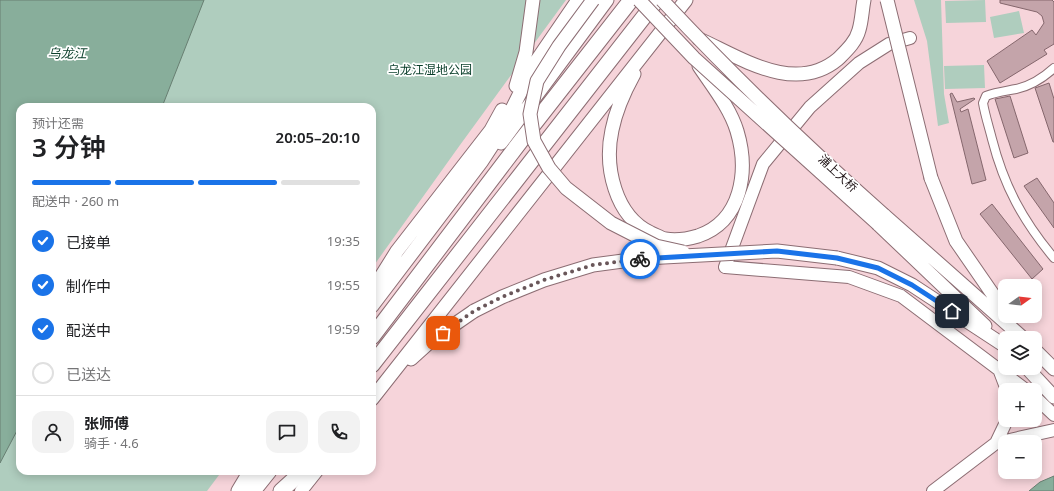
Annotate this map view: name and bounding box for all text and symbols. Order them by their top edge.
water label: 乌龙江 [47,44,88,62]
park label: 乌龙江湿地公园 [388,61,472,78]
text: 预计还需 [32,114,84,132]
text: 20:05–20:10 [276,127,360,147]
text: 3 分钟 [32,129,106,165]
street label: 浦上大桥 [815,150,861,196]
text: 配送中 · 260 m [32,192,119,210]
icon: check [32,230,54,252]
text: 已接单 [66,232,111,252]
text: 19:35 [327,232,360,250]
courier [620,239,660,279]
icon: bike [629,248,651,270]
icon: check [32,274,54,296]
text: 制作中 [66,276,111,296]
text: 19:55 [327,276,360,294]
north arrow [998,279,1042,323]
map controls [998,279,1042,479]
pin [935,294,969,328]
icon: home [941,300,963,322]
pin [426,316,460,350]
icon: check [32,318,54,340]
text: 配送中 [66,320,111,340]
text: 19:59 [327,320,360,338]
icon: bag [432,322,454,344]
button: layers [998,331,1042,375]
text: 已送达 [66,364,111,384]
button: + [998,383,1042,427]
button: person [32,411,74,453]
button: chat [266,411,308,453]
button: phone [318,411,360,453]
text: 张师傅 [84,413,129,433]
text: 骑手 · 4.6 [84,434,139,452]
button: − [998,435,1042,479]

